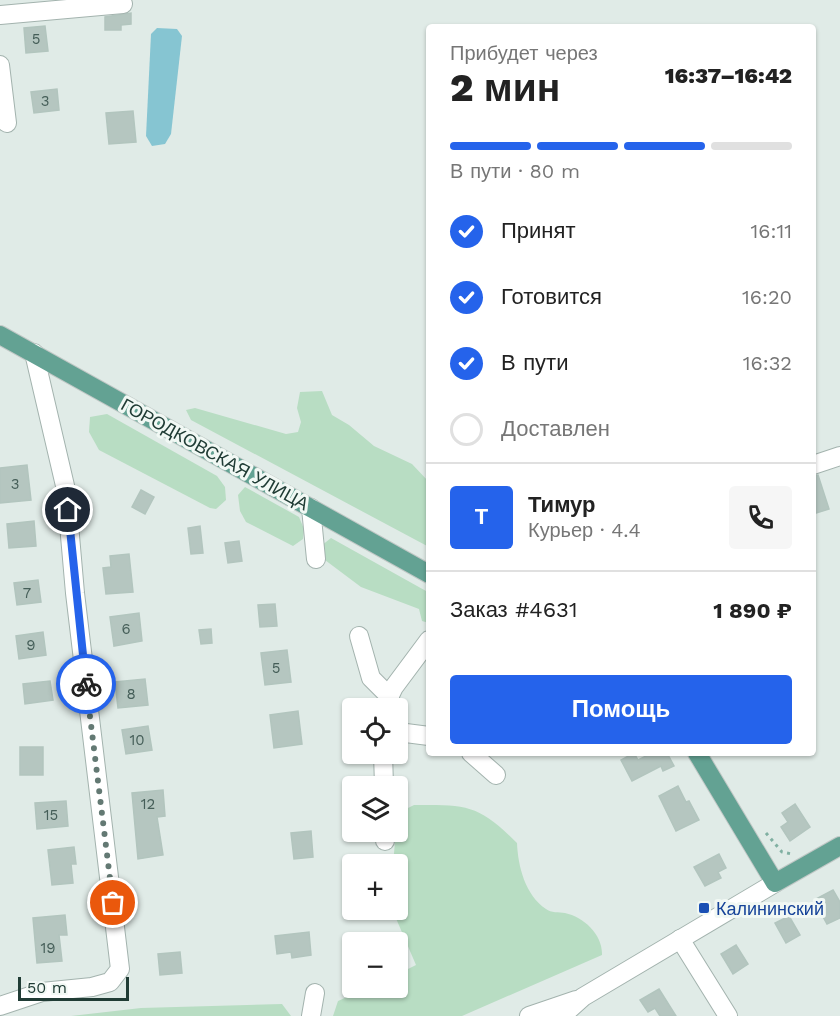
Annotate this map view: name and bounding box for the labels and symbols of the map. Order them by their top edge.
house number: 5 [32,30,40,48]
house number: 3 [41,92,49,110]
street label: ГОРОДКОВСКАЯ УЛИЦА [117,394,313,514]
house number: 3 [11,475,19,493]
pin [42,484,93,535]
house number: 7 [23,584,31,602]
house number: 6 [121,620,131,638]
house number: 9 [26,636,36,654]
courier [56,654,116,714]
house number: 5 [272,659,280,677]
house number: 8 [126,685,136,703]
house number: 10 [129,731,145,749]
house number: 12 [141,795,155,813]
house number: 15 [44,806,58,824]
pin [87,877,138,928]
place label: Калининский [716,898,824,919]
marker: Калининский [697,901,711,915]
house number: 19 [40,939,56,957]
scale bar [18,974,129,1002]

